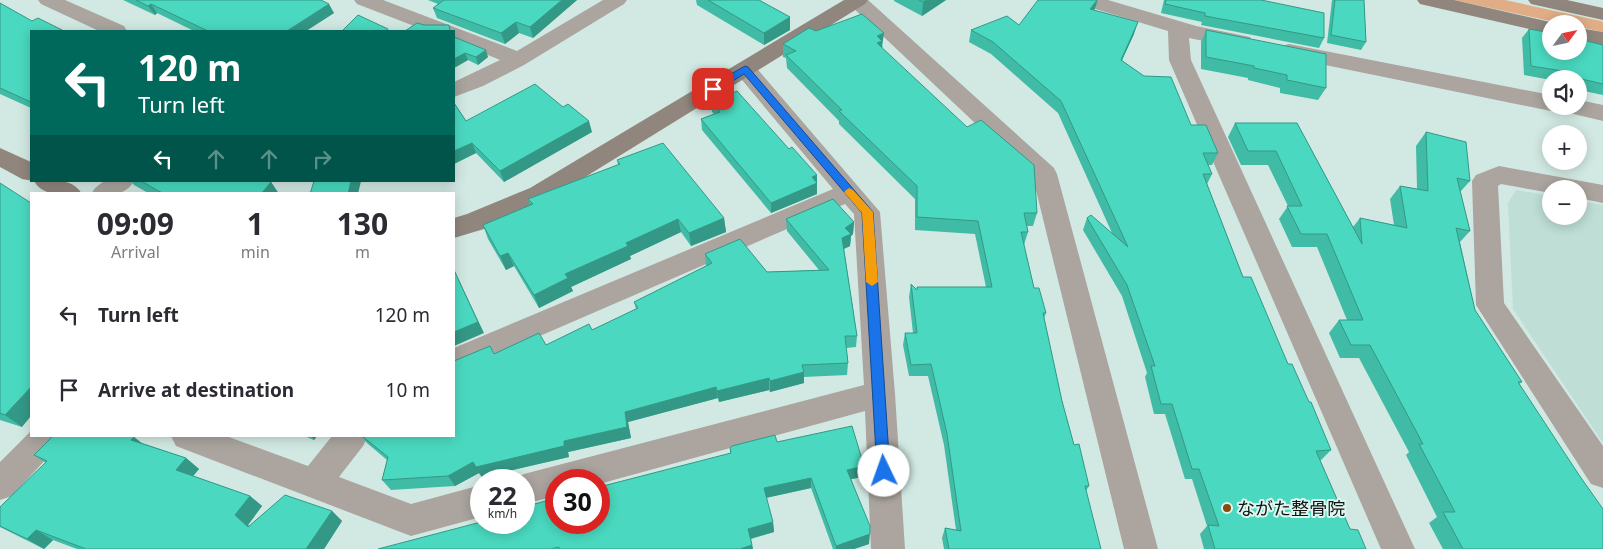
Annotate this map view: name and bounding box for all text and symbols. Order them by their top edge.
north arrow [1542,15,1588,60]
map controls [1542,15,1587,225]
text: 120 m [138,44,241,91]
icon: left [55,50,120,115]
pin [692,68,734,110]
button: sound [1542,70,1587,115]
icon: arrive [699,75,727,103]
text: Turn left [138,89,225,119]
button: + [1542,125,1587,170]
icon: left [149,145,177,173]
icon: ahead [202,145,230,173]
icon: ahead [255,145,283,173]
icon: right [308,145,336,173]
button: − [1542,180,1587,225]
text: 09:09 [97,203,174,244]
text: 1 [247,203,264,244]
text: 130 [337,203,388,244]
text: Arrival [111,241,160,263]
text: min [241,241,270,263]
text: m [355,241,370,263]
icon: left [55,301,83,329]
text: Turn left [98,302,179,328]
text: 120 m [375,302,430,328]
icon: arrive [55,376,83,404]
text: Arrive at destination [98,377,294,403]
text: 10 m [386,377,430,403]
position arrow [857,444,909,496]
speed limit sign: 30 [545,469,610,534]
text: 22 [488,478,517,512]
place label: ながた整骨院 [1237,496,1345,520]
marker: ながた整骨院 [1221,502,1233,514]
text: km/h [488,505,517,522]

